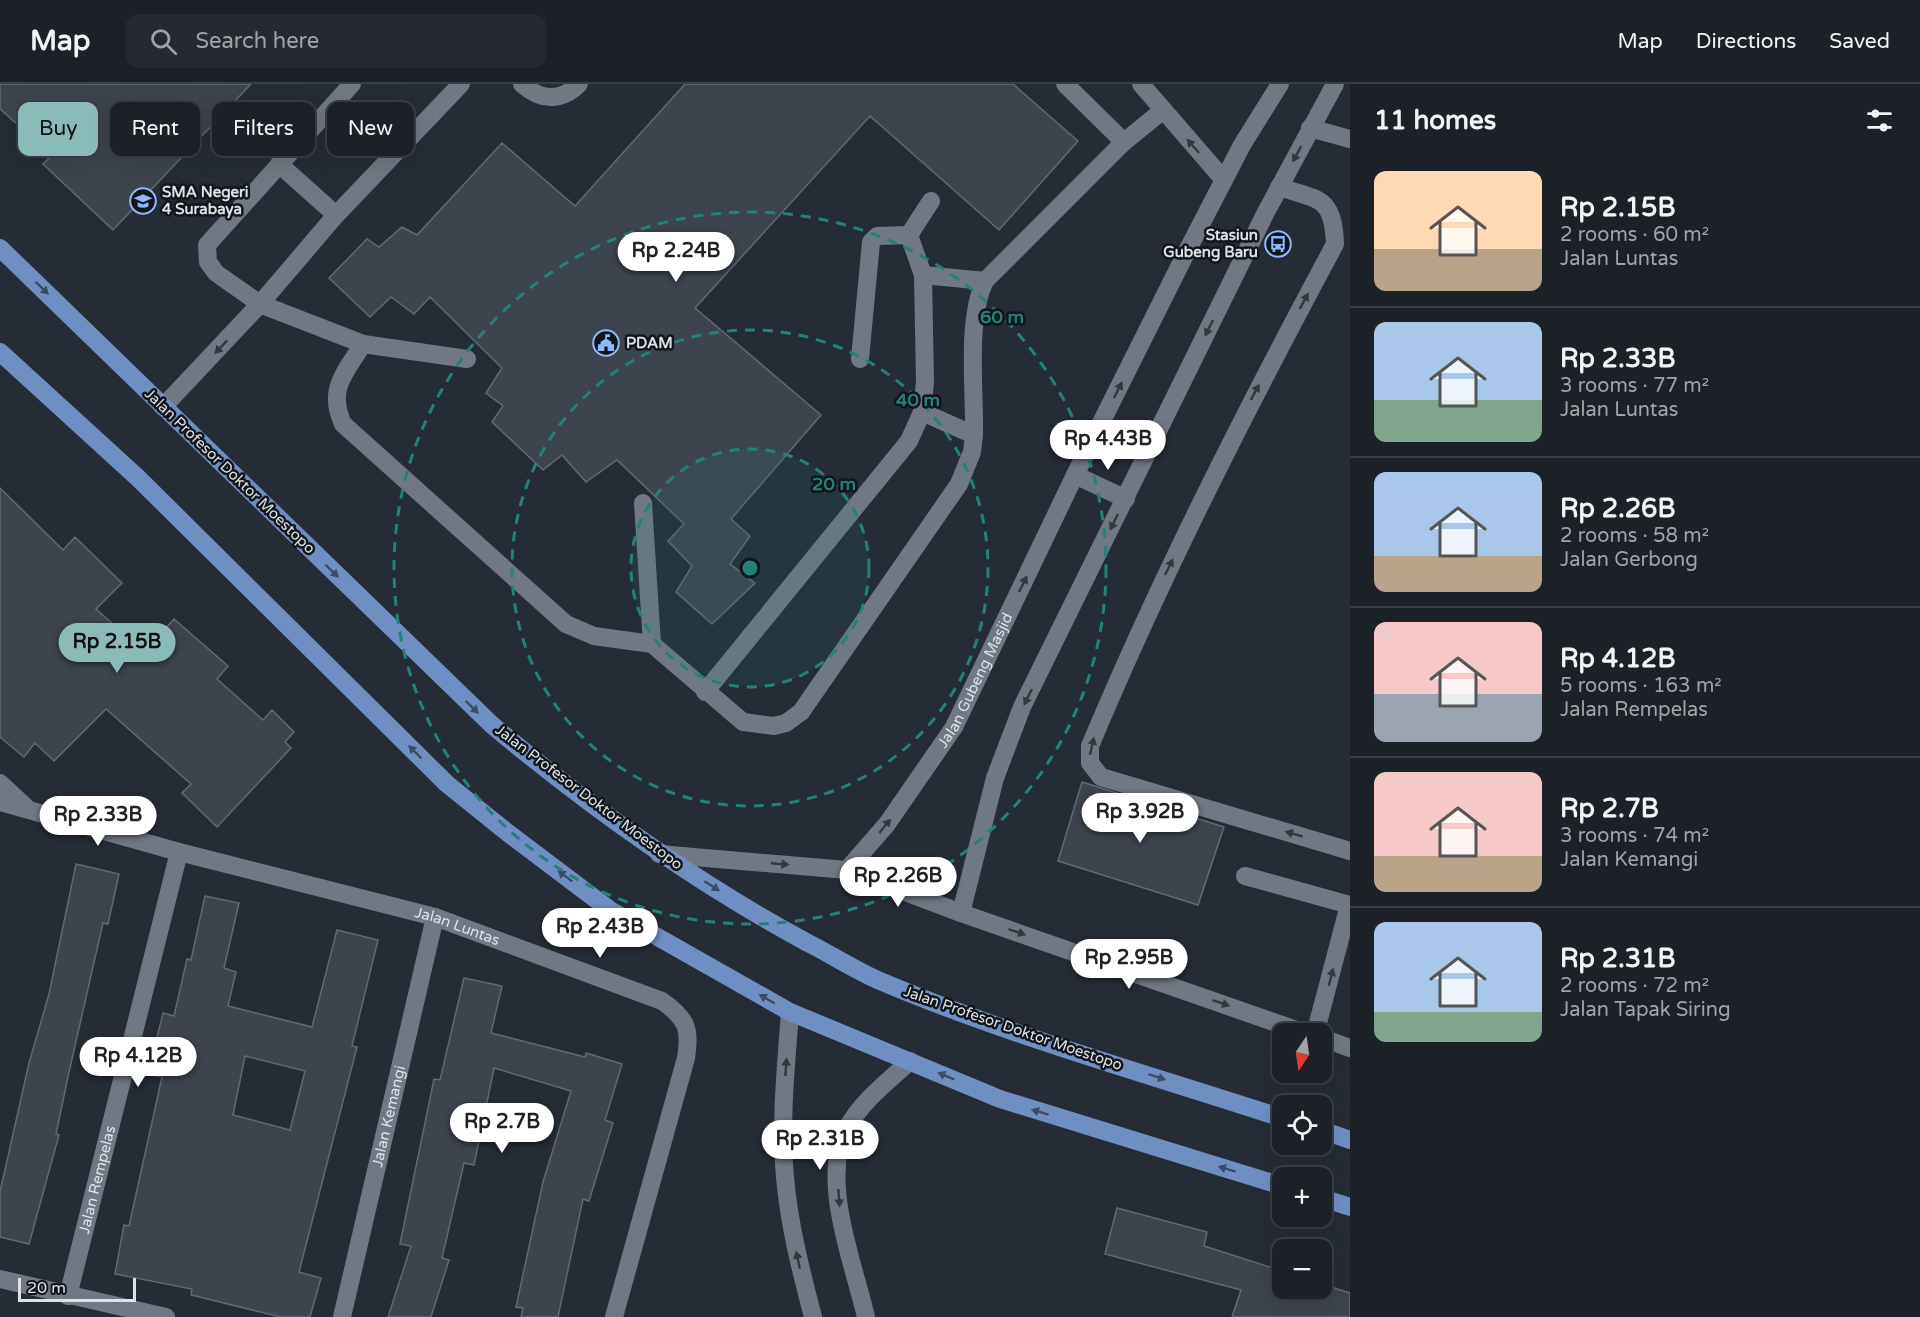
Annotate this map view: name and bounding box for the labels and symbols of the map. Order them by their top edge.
one-way arrow [1186,138,1200,153]
one-way arrow [1292,145,1302,162]
place label: SMA Negeri 4 Surabaya [162,183,249,219]
school or university icon: SMA Negeri 4 Surabaya [128,186,158,216]
place label: Stasiun Gubeng Baru [1163,226,1258,262]
bus stop icon: Stasiun Gubeng Baru [1263,229,1293,259]
pin: Rp 2.24B [614,232,738,283]
one-way arrow [34,281,48,295]
one-way arrow [1299,292,1309,309]
text: 60 m [980,306,1024,328]
one-way arrow [1205,319,1214,336]
public building icon: PDAM [591,328,621,358]
place label: PDAM [626,334,673,352]
one-way arrow [214,340,228,355]
one-way arrow [1113,382,1122,399]
one-way arrow [1250,383,1260,400]
street label: Jalan Profesor Doktor Moestopo [141,385,319,557]
text: 40 m [896,389,940,411]
pin: Rp 4.43B [1046,420,1170,471]
text: 20 m [812,473,856,495]
one-way arrow [1110,513,1119,530]
centre of rings [740,558,760,578]
one-way arrow [1165,559,1174,576]
one-way arrow [325,564,340,578]
one-way arrow [1018,576,1027,593]
street label: Jalan Gubeng Masjid [933,610,1016,751]
pin: Rp 2.15B [55,623,179,674]
one-way arrow [1023,688,1032,705]
one-way arrow [465,699,479,713]
street label: Jalan Profesor Doktor Moestopo [492,721,686,873]
one-way arrow [1088,736,1097,755]
one-way arrow [407,745,422,759]
pin: Rp 3.92B [1078,793,1202,844]
pin: Rp 2.33B [36,796,160,847]
one-way arrow [878,818,891,833]
one-way arrow [1285,829,1303,838]
pin: Rp 2.26B [836,857,960,908]
one-way arrow [771,859,790,869]
one-way arrow [557,870,573,882]
one-way arrow [704,880,720,891]
street label: Jalan Luntas [413,903,502,949]
pin: Rp 2.43B [538,908,662,959]
one-way arrow [1008,928,1026,938]
pin: Rp 2.95B [1067,939,1191,990]
one-way arrow [1327,968,1336,986]
street label: Jalan Profesor Doktor Moestopo [901,982,1125,1074]
one-way arrow [758,994,775,1004]
one-way arrow [1212,999,1230,1009]
north arrow [1272,1023,1332,1083]
pin: Rp 4.12B [76,1037,200,1088]
one-way arrow [782,1057,791,1076]
street label: Jalan Kemangi [368,1064,409,1169]
one-way arrow [937,1071,955,1080]
one-way arrow [1148,1073,1166,1083]
pin: Rp 2.7B [447,1103,557,1154]
one-way arrow [1031,1107,1049,1116]
pin: Rp 2.31B [758,1120,882,1171]
street label: Jalan Rempelas [75,1124,119,1236]
one-way arrow [1218,1164,1236,1173]
one-way arrow [834,1188,844,1207]
one-way arrow [793,1251,803,1270]
scale bar [18,1275,136,1302]

